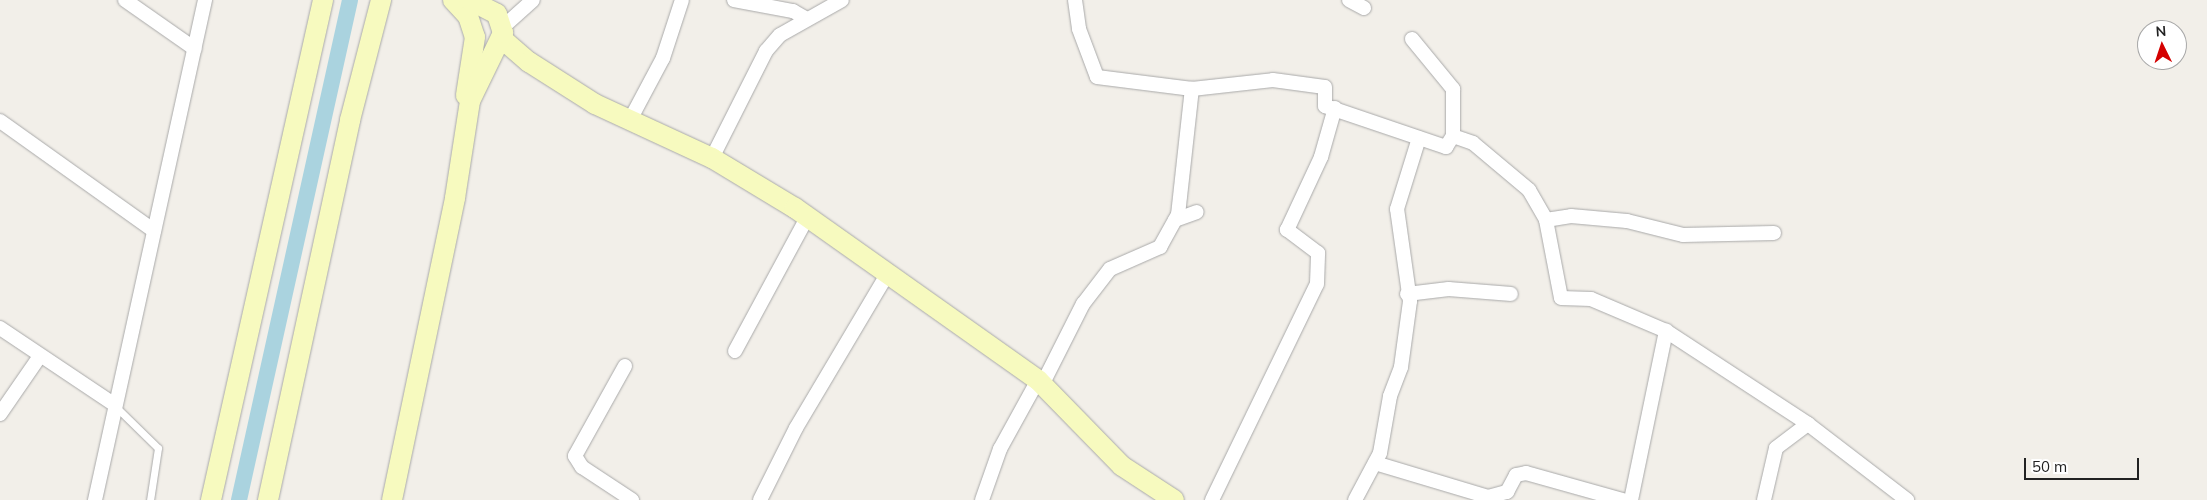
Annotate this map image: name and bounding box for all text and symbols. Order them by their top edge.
north arrow [2137,20,2187,70]
text: N [2155,22,2167,40]
scale bar [2027,448,2142,480]
text: 50 m [2032,457,2067,476]

